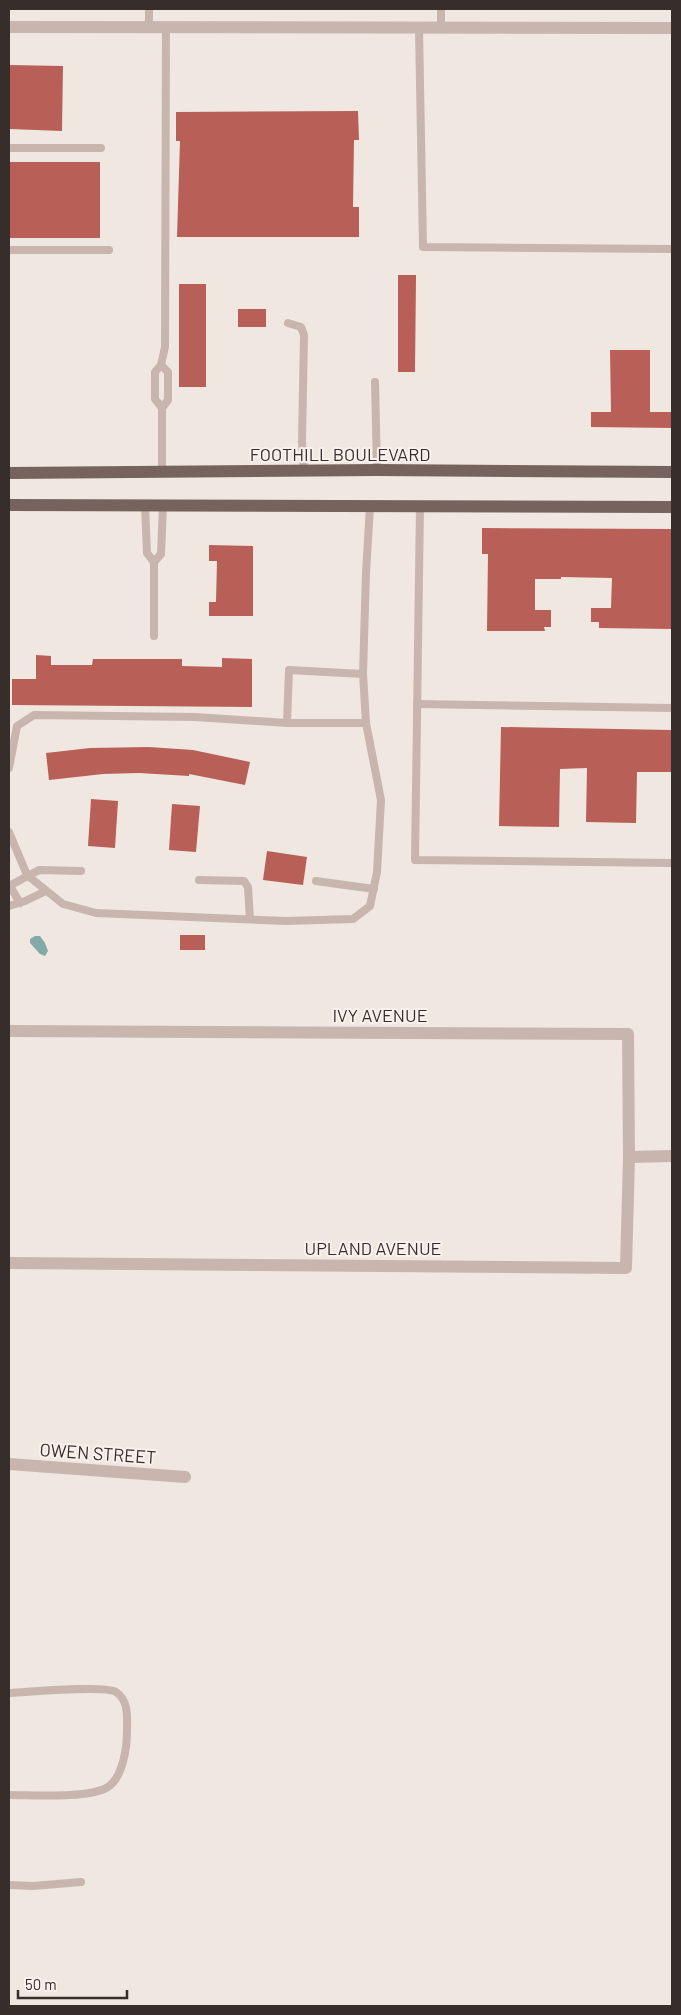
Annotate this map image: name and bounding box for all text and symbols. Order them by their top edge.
street label: FOOTHILL BOULEVARD [250,443,430,465]
street label: IVY AVENUE [332,1004,428,1026]
street label: UPLAND AVENUE [305,1237,441,1259]
street label: OWEN STREET [39,1438,157,1468]
scale bar [18,1968,126,2000]
text: 50 m [25,1975,57,1993]

